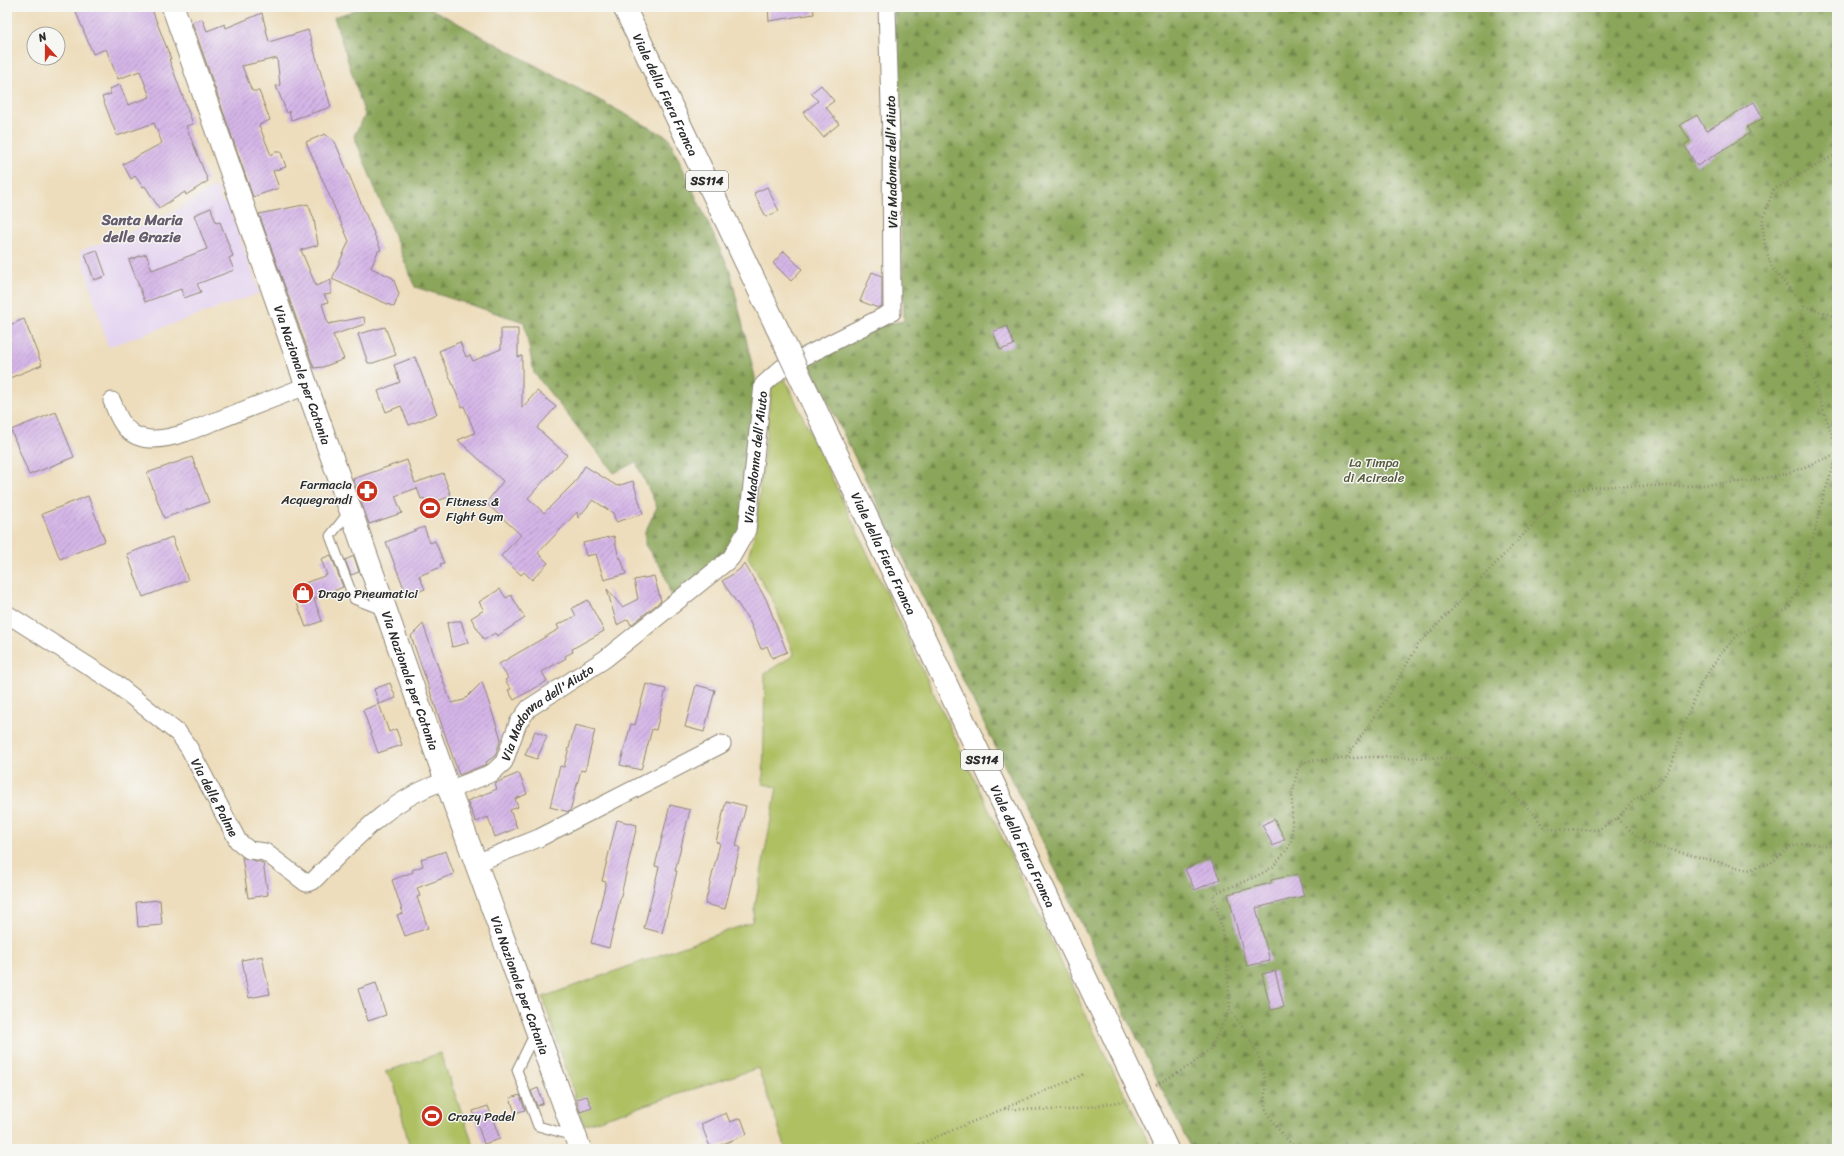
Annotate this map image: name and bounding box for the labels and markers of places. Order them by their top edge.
place label: Farmacia Acquegrandi [280,473,352,511]
pharmacy icon: Farmacia Acquegrandi [354,478,380,504]
place label: Fitness & Fight Gym [446,490,504,528]
sports icon: Fitness & Fight Gym [417,495,443,521]
shop icon: Drago Pneumatici [290,580,316,606]
place label: Drago Pneumatici [318,582,418,605]
sports icon: Crazy Padel [419,1103,445,1129]
place label: Crazy Padel [448,1105,515,1128]

